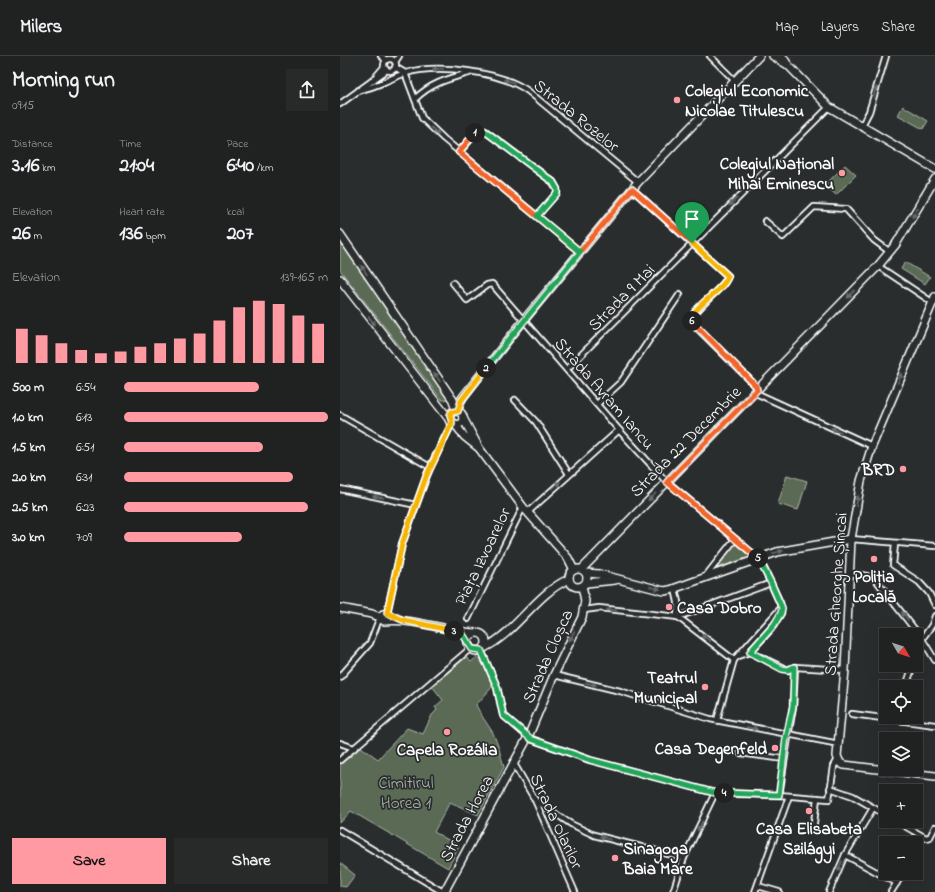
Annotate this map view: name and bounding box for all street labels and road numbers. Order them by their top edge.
street label: Strada Rozelor [528,74,625,159]
street label: Strada 9 Mai [583,259,661,337]
street label: Strada Avram Iancu [548,332,660,456]
street label: Strada 22 Decembrie [625,380,748,503]
street label: Piața Izvoarelor [449,503,518,610]
street label: Strada Gheorghe Șincai [818,512,857,677]
street label: Strada Cloșca [517,606,580,708]
street label: Strada Olarilor [523,770,589,874]
street label: Strada Horea [434,771,501,866]

